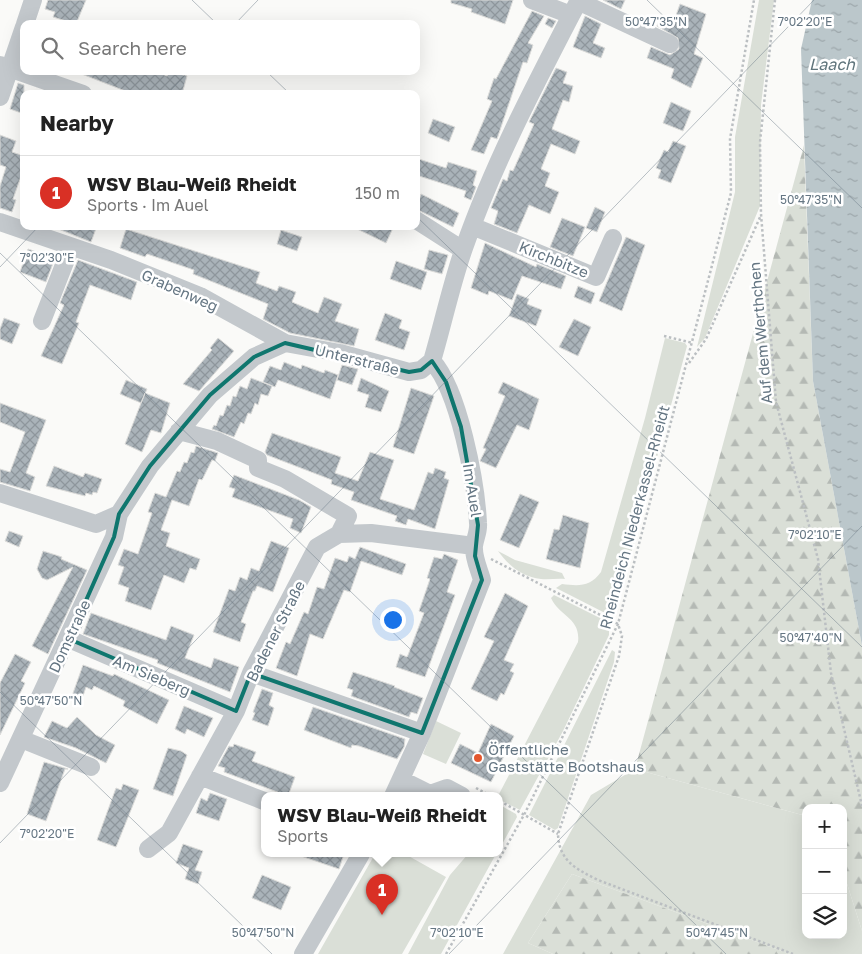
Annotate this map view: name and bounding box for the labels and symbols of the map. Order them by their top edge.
text: 50°47'35"N [625,14,687,29]
text: 7°02'20"E [778,14,832,29]
water label: Laach [809,54,856,74]
text: 50°47'35"N [780,192,842,207]
street label: Kirchbitze [517,237,592,281]
text: 7°02'30"E [20,250,74,265]
street label: Auf dem Werthchen [745,261,775,405]
street label: Grabenweg [139,265,221,315]
street label: Unterstraße [313,340,401,378]
street label: Rheindeich Niederkassel-Rheidt [595,403,673,631]
street label: Im Auel [460,462,486,518]
text: 7°02'10"E [788,527,842,542]
street label: Badener Straße [242,577,308,684]
street label: Domstraße [44,596,94,675]
your location [380,607,406,633]
text: 50°47'40"N [780,630,842,645]
street label: Am Sieberg [111,651,193,699]
text: 50°47'50"N [20,693,82,708]
place label: Öffentliche Gaststätte Bootshaus [488,740,644,775]
marker: Öffentliche Gaststätte Bootshaus [472,752,484,764]
text: 7°02'20"E [20,826,74,841]
pin: 1 [366,874,398,915]
text: 50°47'50"N [232,925,294,940]
text: 7°02'10"E [430,925,484,940]
text: 50°47'45"N [686,925,748,940]

